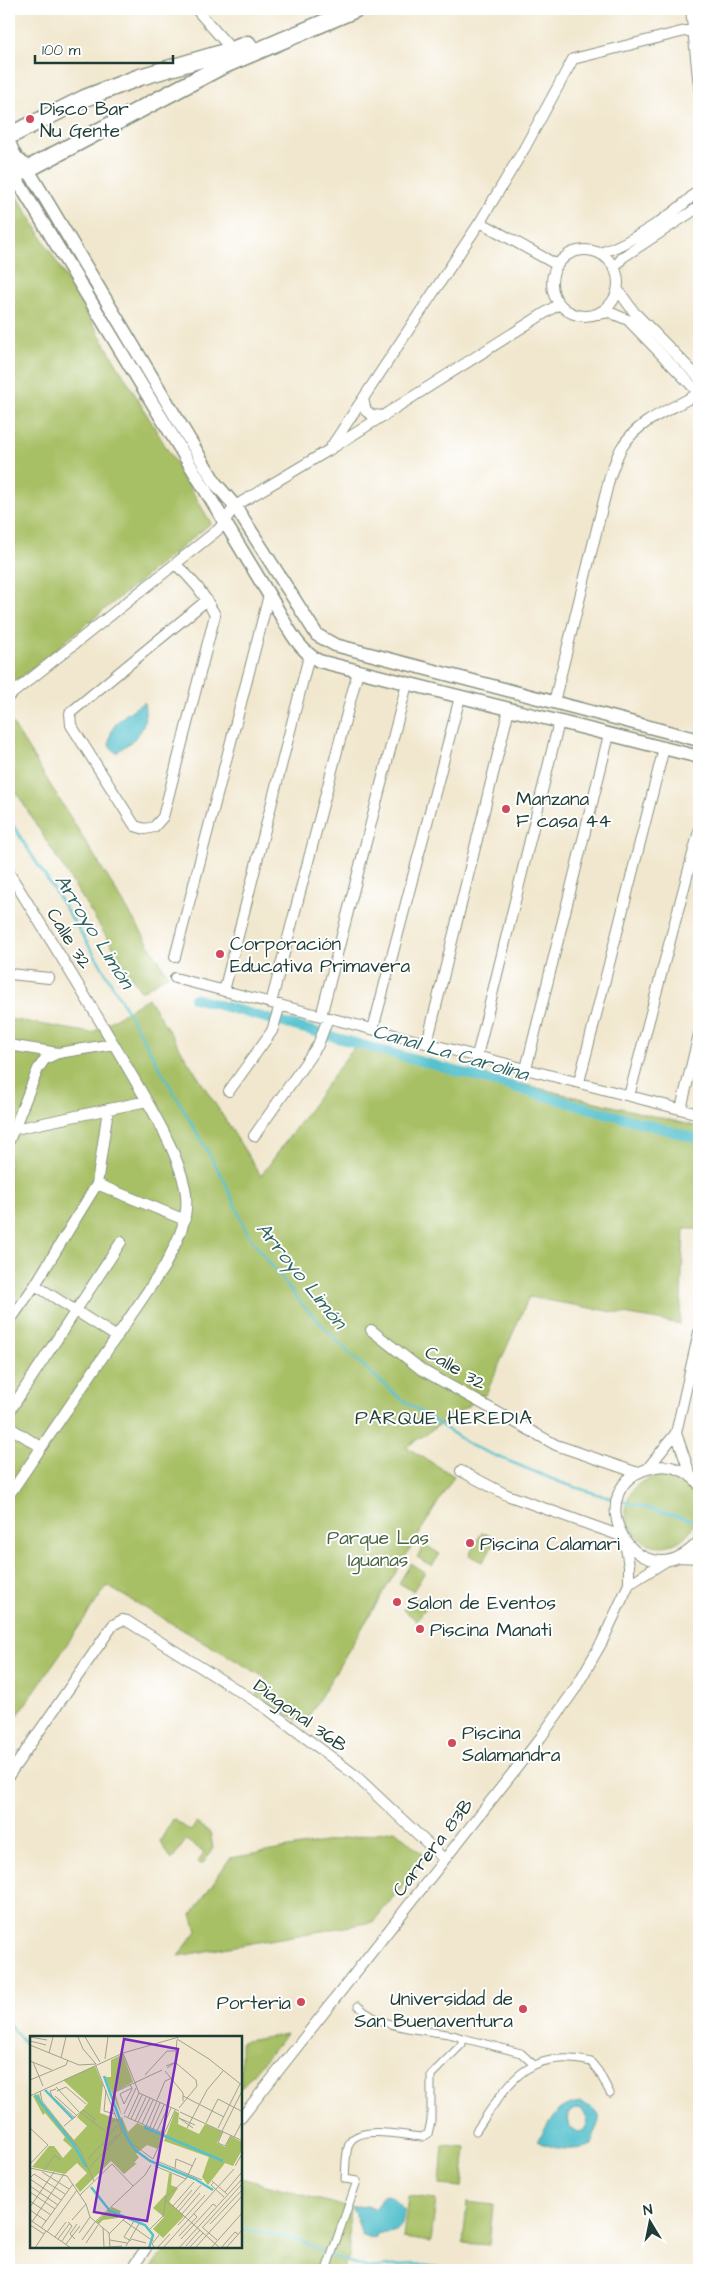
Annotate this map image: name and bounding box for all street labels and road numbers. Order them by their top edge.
street label: Calle 32 [39,903,98,975]
street label: Calle 32 [419,1339,491,1397]
street label: Diagonal 36B [247,1673,353,1761]
street label: Carrera 83B [386,1793,480,1903]

